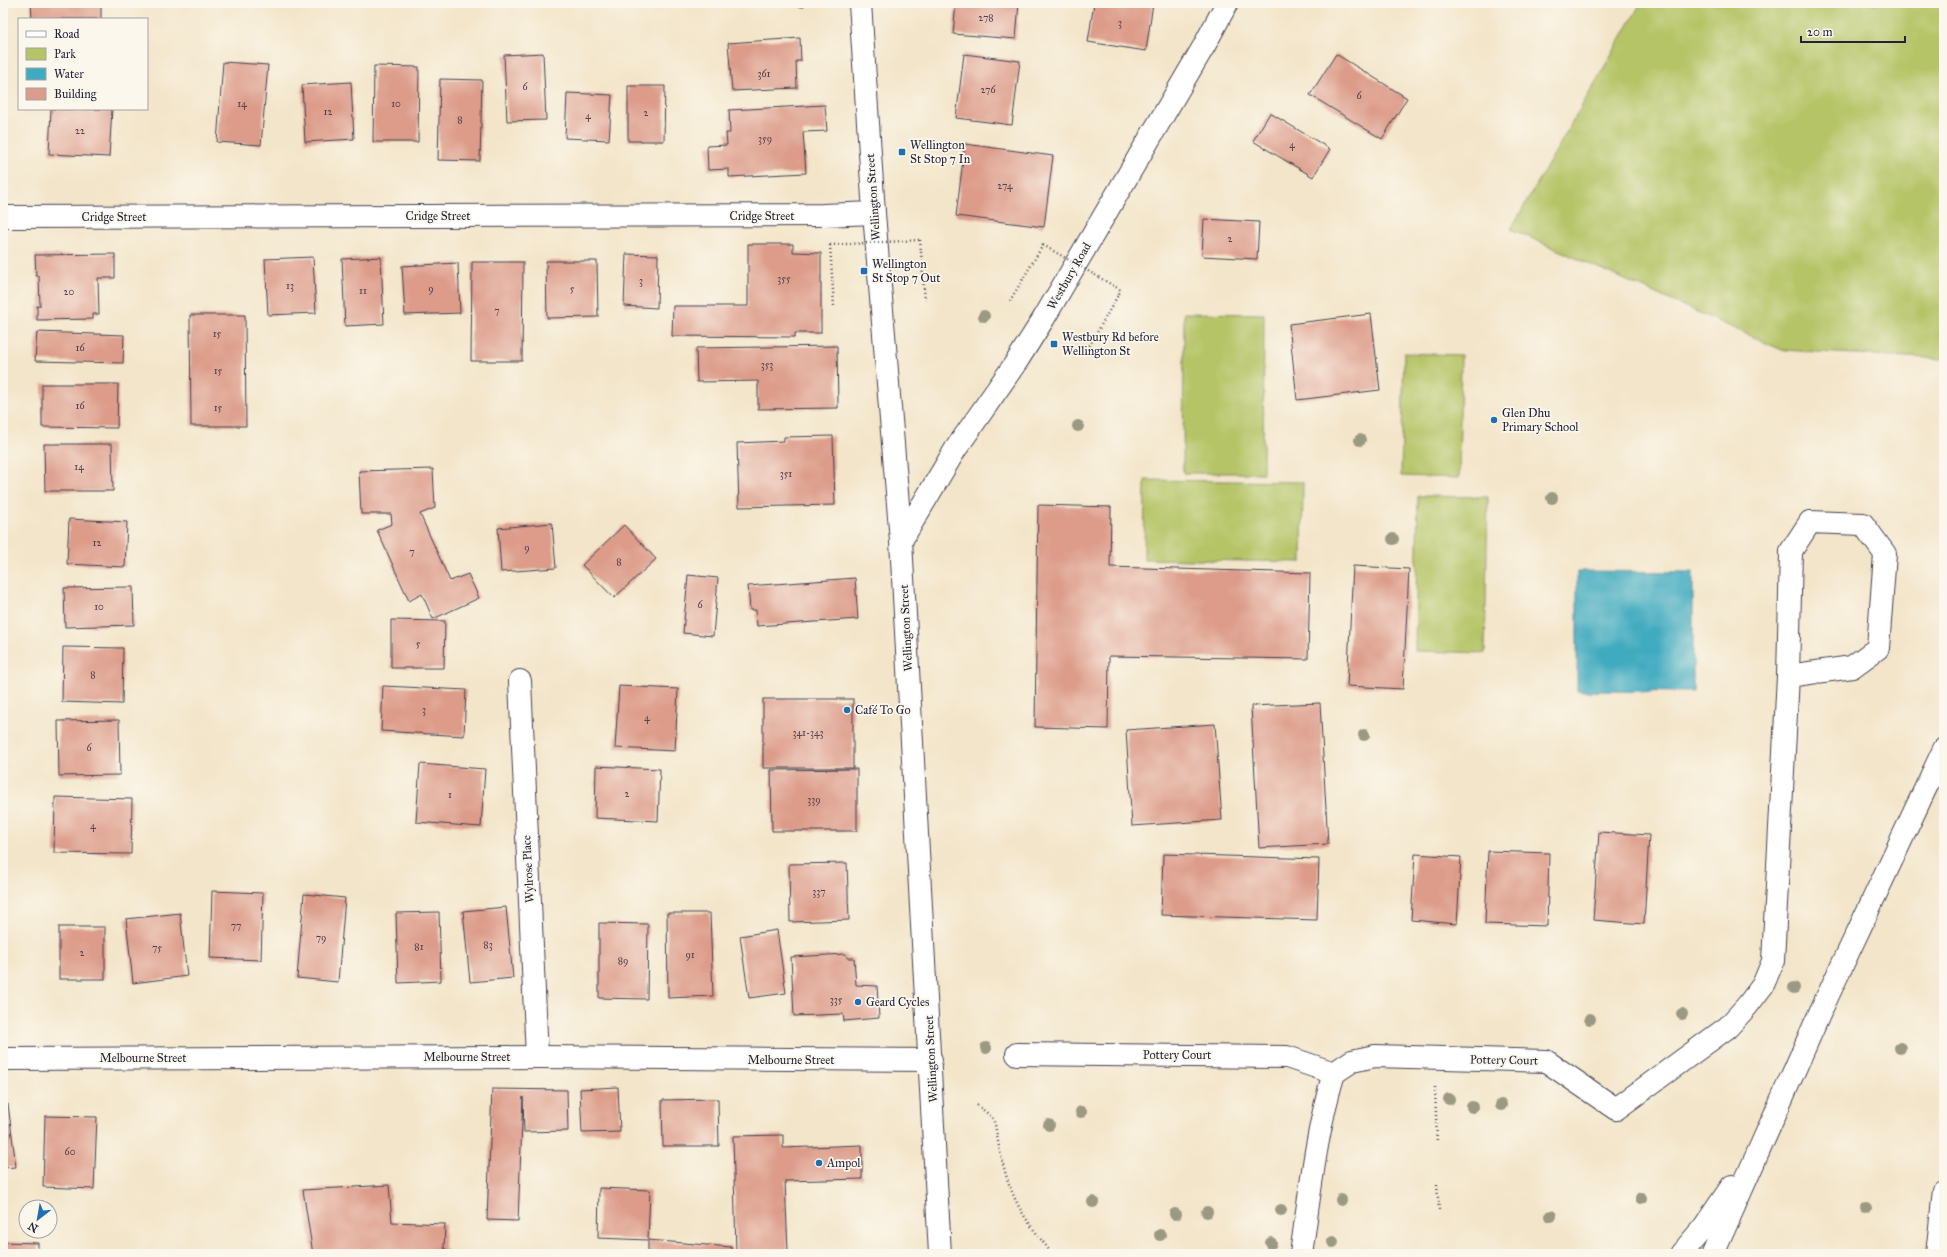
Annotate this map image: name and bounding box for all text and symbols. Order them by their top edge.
house number: 278 [978,12,994,24]
house number: 3 [1118,17,1122,29]
legend [18,18,148,110]
scale bar [1801,18,1905,44]
text: 20 m [1807,25,1833,39]
text: Road [54,27,80,41]
text: Park [54,47,76,61]
text: Water [54,67,84,81]
house number: 361 [757,68,771,80]
house number: 6 [522,81,528,93]
house number: 276 [980,84,996,96]
text: Building [54,87,97,102]
house number: 6 [1356,90,1362,102]
house number: 14 [237,98,247,110]
house number: 10 [391,98,401,110]
house number: 12 [324,106,333,118]
house number: 2 [644,107,649,119]
house number: 4 [585,110,591,122]
house number: 8 [457,114,463,126]
house number: 22 [75,125,85,137]
house number: 359 [758,133,772,145]
place label: Wellington St Stop 7 In [910,138,971,166]
house number: 4 [1289,139,1295,151]
marker: Wellington St Stop 7 In [897,147,907,157]
street label: Wellington Street [863,152,884,241]
house number: 274 [997,180,1013,192]
street label: Cridge Street [406,209,471,224]
street label: Cridge Street [730,209,795,224]
street label: Cridge Street [82,210,147,225]
house number: 2 [1228,233,1233,245]
street label: Westbury Road [1044,240,1094,312]
place label: Wellington St Stop 7 Out [872,257,941,285]
marker: Wellington St Stop 7 Out [859,266,869,276]
house number: 355 [777,273,791,285]
house number: 3 [639,275,643,287]
house number: 13 [286,280,294,292]
house number: 9 [428,283,434,295]
house number: 5 [570,283,575,295]
house number: 11 [359,285,367,297]
house number: 20 [64,286,75,298]
house number: 7 [494,305,500,317]
house number: 15 [213,328,222,340]
place label: Westbury Rd before Wellington St [1062,330,1159,359]
marker: Westbury Rd before Wellington St [1049,339,1059,349]
house number: 16 [75,342,85,354]
house number: 353 [761,359,773,371]
house number: 15 [214,365,223,377]
house number: 16 [75,400,85,412]
house number: 15 [214,402,223,414]
place label: Glen Dhu Primary School [1502,406,1579,434]
marker: Glen Dhu Primary School [1489,415,1499,425]
house number: 14 [74,461,84,473]
house number: 351 [780,468,792,480]
house number: 12 [93,537,102,549]
house number: 9 [524,542,530,554]
house number: 7 [409,546,415,558]
house number: 8 [616,556,622,568]
street label: Wellington Street [897,583,916,672]
house number: 6 [697,599,703,611]
house number: 10 [94,601,104,613]
house number: 5 [416,638,421,650]
house number: 8 [90,669,96,681]
place label: Café To Go [855,703,911,717]
house number: 3 [422,704,426,716]
marker: Café To Go [842,705,852,715]
house number: 4 [644,712,650,724]
house number: 341-343 [792,727,824,739]
house number: 6 [86,742,92,754]
house number: 2 [625,788,630,800]
house number: 1 [448,789,452,801]
house number: 339 [807,794,821,806]
house number: 4 [90,820,96,832]
street label: Wylrose Place [519,835,537,903]
house number: 337 [812,886,826,898]
house number: 77 [231,920,241,932]
house number: 79 [316,932,326,944]
house number: 83 [483,939,493,951]
house number: 81 [414,941,424,953]
house number: 75 [152,942,162,954]
house number: 2 [80,947,85,959]
house number: 91 [685,949,695,961]
house number: 89 [618,955,628,967]
house number: 335 [830,994,843,1006]
place label: Geard Cycles [866,995,929,1009]
marker: Geard Cycles [853,997,863,1007]
street label: Wellington Street [922,1014,941,1103]
street label: Pottery Court [1143,1048,1212,1062]
street label: Melbourne Street [423,1050,511,1064]
street label: Melbourne Street [99,1051,187,1065]
street label: Pottery Court [1470,1052,1539,1068]
street label: Melbourne Street [747,1053,835,1067]
house number: 60 [65,1146,76,1158]
place label: Ampol [826,1156,861,1170]
marker: Ampol [814,1158,824,1168]
north arrow [18,1199,58,1239]
text: N [25,1219,40,1235]

